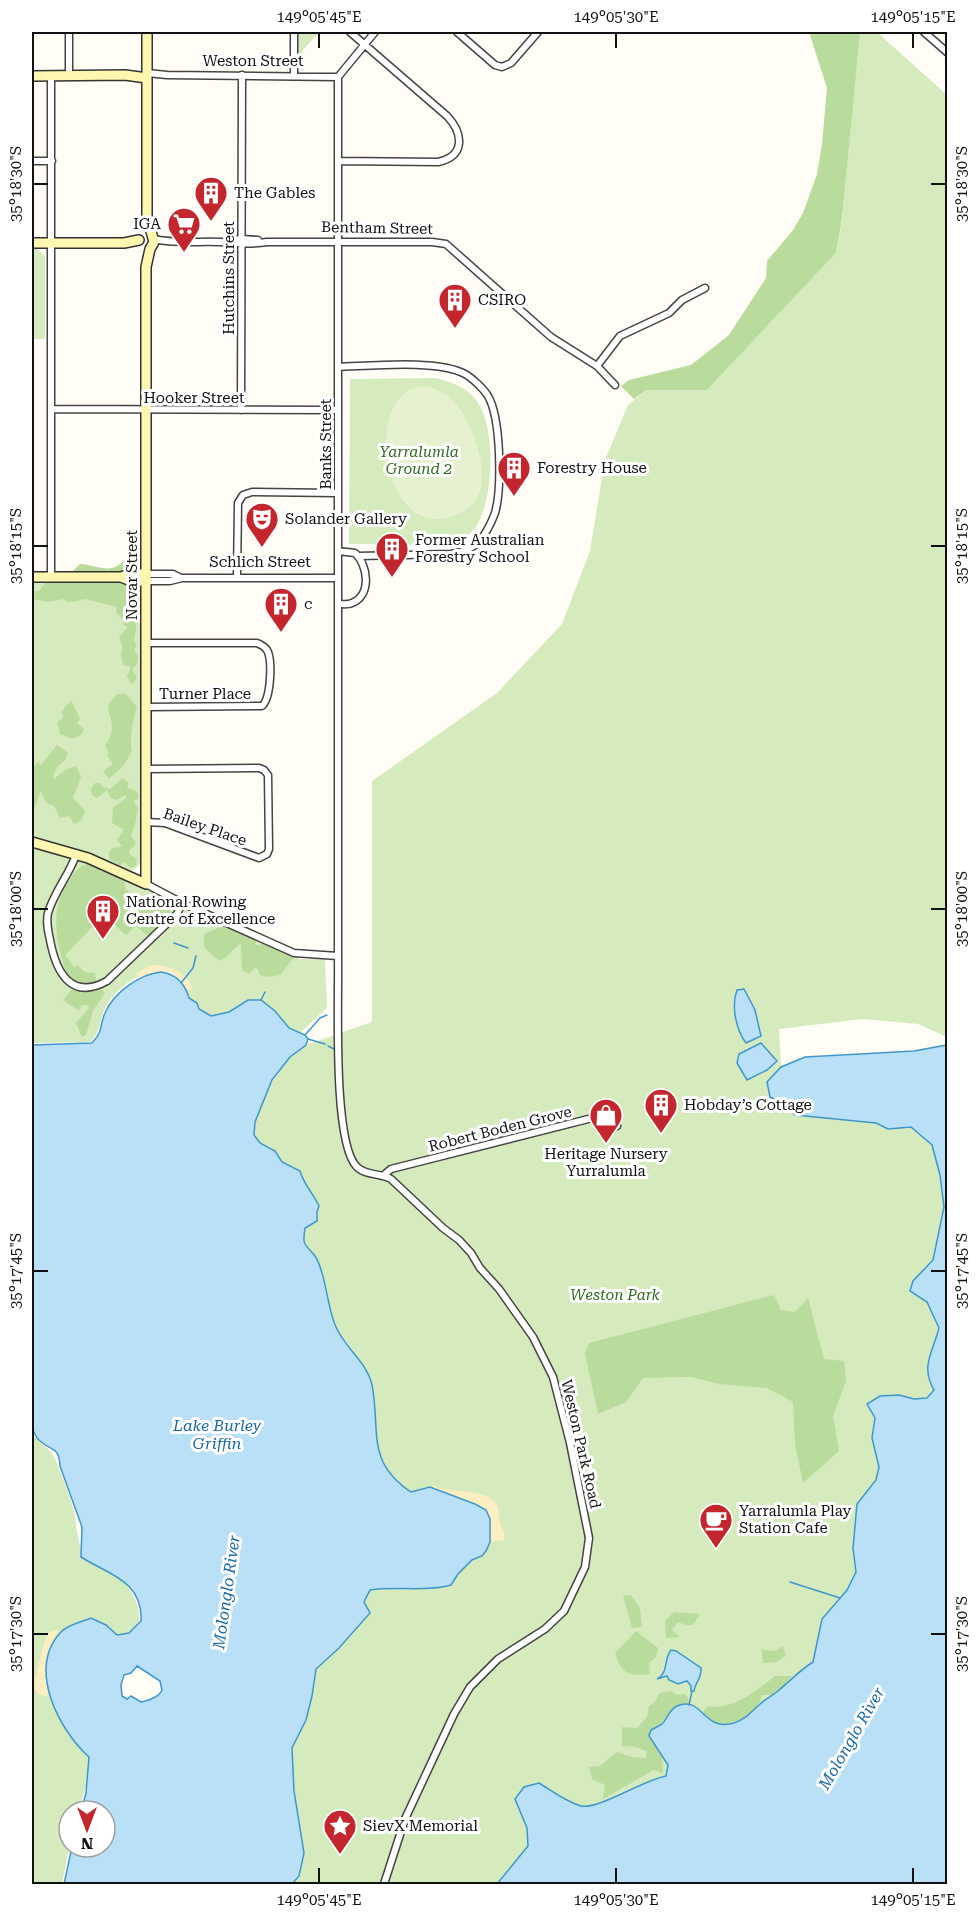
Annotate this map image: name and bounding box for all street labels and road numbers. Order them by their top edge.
street label: Weston Street [202,52,304,70]
street label: Bentham Street [321,218,434,238]
street label: Hutchins Street [220,221,238,335]
street label: Hooker Street [143,389,245,407]
street label: Banks Street [317,398,335,489]
street label: Novar Street [123,529,141,620]
street label: Schlich Street [209,553,311,571]
street label: Turner Place [159,685,251,703]
street label: Bailey Place [161,804,249,850]
street label: Robert Boden Grove [426,1102,574,1156]
street label: Weston Park Road [557,1378,605,1511]

